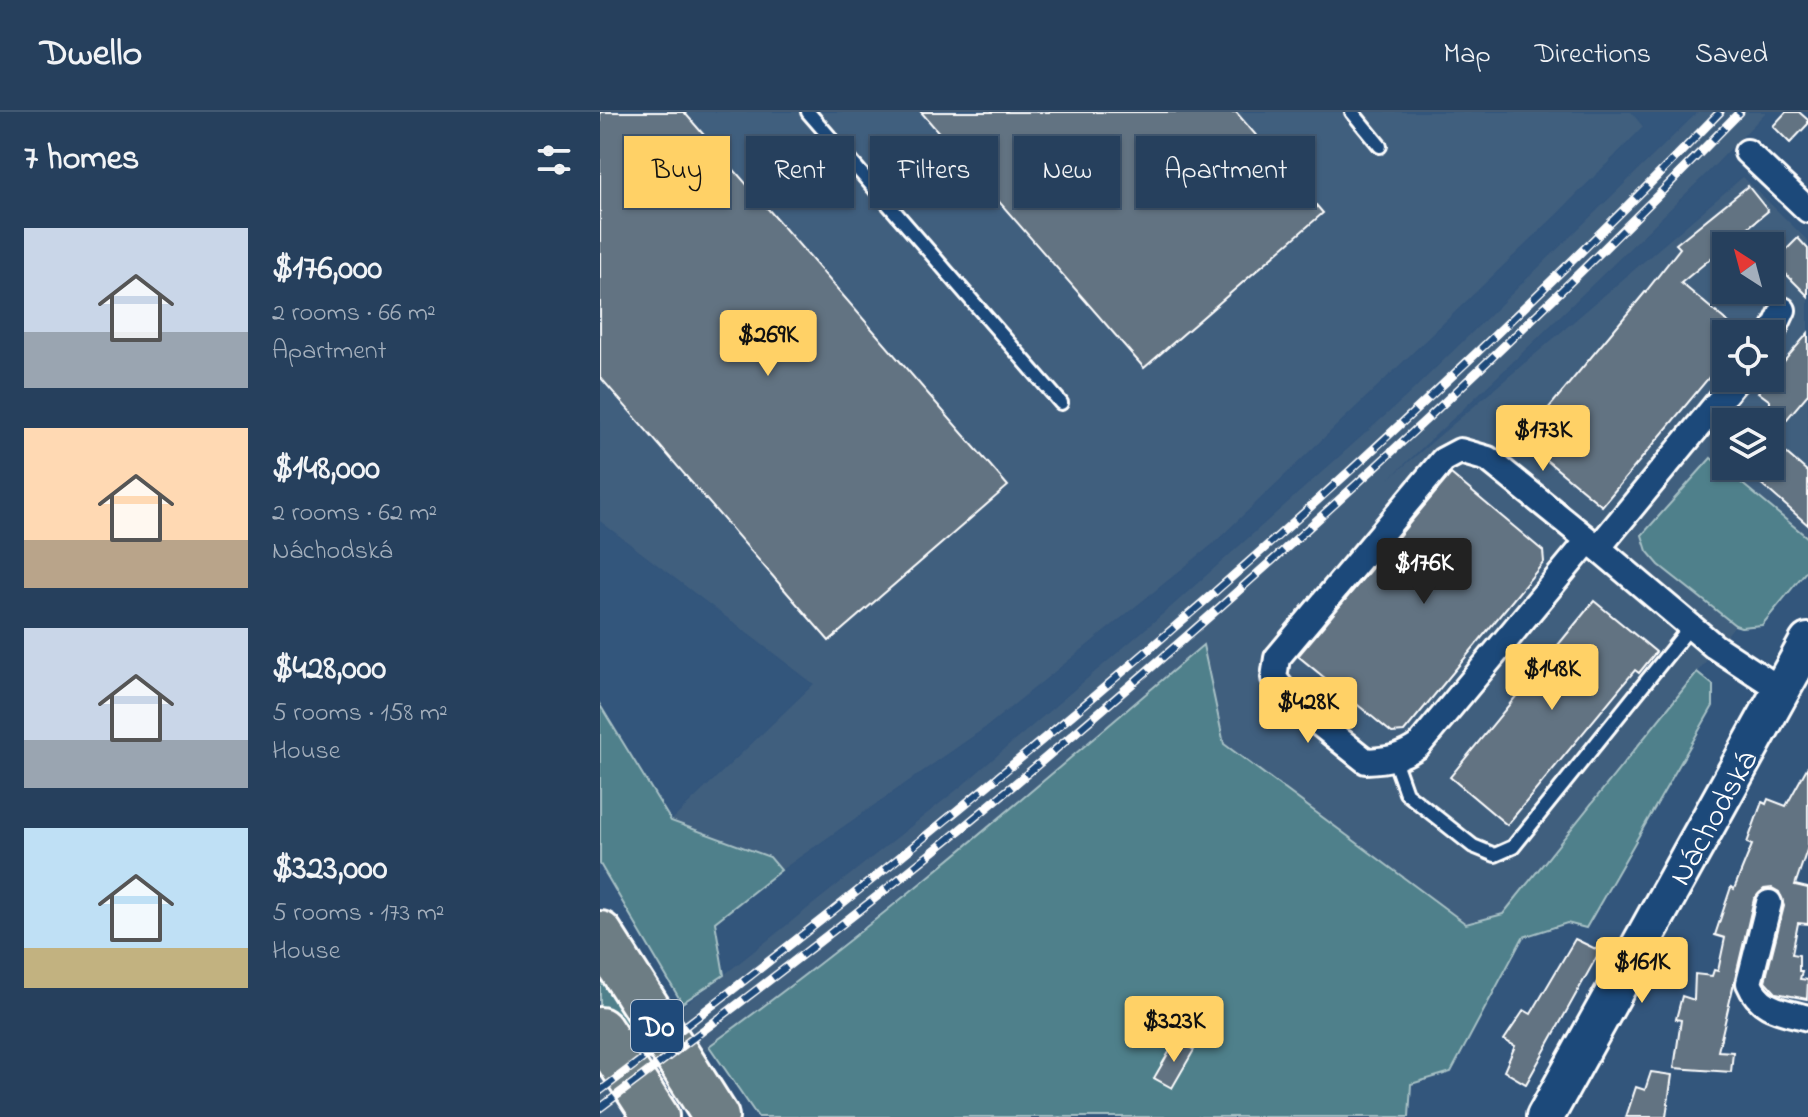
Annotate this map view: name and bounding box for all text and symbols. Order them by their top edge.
text: Dwello [40,27,142,83]
text: Map [1443,35,1491,76]
text: Directions [1535,35,1651,76]
text: Saved [1695,35,1768,76]
text: 7 homes [24,135,139,185]
chip: Buy [624,136,730,208]
chip: Rent [746,136,854,208]
chip: Filters [870,136,998,208]
chip: New [1014,136,1120,208]
chip: Apartment [1136,136,1315,208]
icon: filters [532,138,576,182]
north arrow [1712,232,1784,304]
map controls [1712,232,1784,480]
text: $176,000 [272,245,382,295]
icon: home [88,260,184,356]
text: 2 rooms · 66 m² [272,295,436,333]
pin: $269K [712,310,824,378]
text: $269K [738,317,798,355]
button: locate [1712,320,1784,392]
text: Apartment [272,333,386,371]
pin: $173K [1487,405,1599,473]
button: layers [1712,408,1784,480]
text: $173K [1514,412,1572,450]
text: $148,000 [272,445,380,495]
icon: home [88,460,184,556]
text: 2 rooms · 62 m² [272,495,437,533]
text: Náchodská [272,533,393,571]
pin: $176K [1368,538,1480,606]
text: $176K [1395,545,1453,583]
pin: $148K [1496,644,1608,712]
text: $428,000 [272,645,386,695]
text: $148K [1523,651,1581,689]
icon: home [88,660,184,756]
pin: $428K [1252,677,1364,745]
text: $428K [1277,684,1339,722]
text: 5 rooms · 158 m² [272,695,448,733]
text: House [272,733,340,771]
street label: Náchodská [1659,742,1772,895]
text: $323,000 [272,845,387,895]
icon: home [88,860,184,956]
text: 5 rooms · 173 m² [272,895,445,933]
text: House [272,933,340,971]
pin: $161K [1586,937,1698,1005]
text: $161K [1614,944,1670,982]
pin: $323K [1118,996,1230,1064]
road number: D0 [631,1000,683,1052]
text: $323K [1143,1003,1205,1041]

